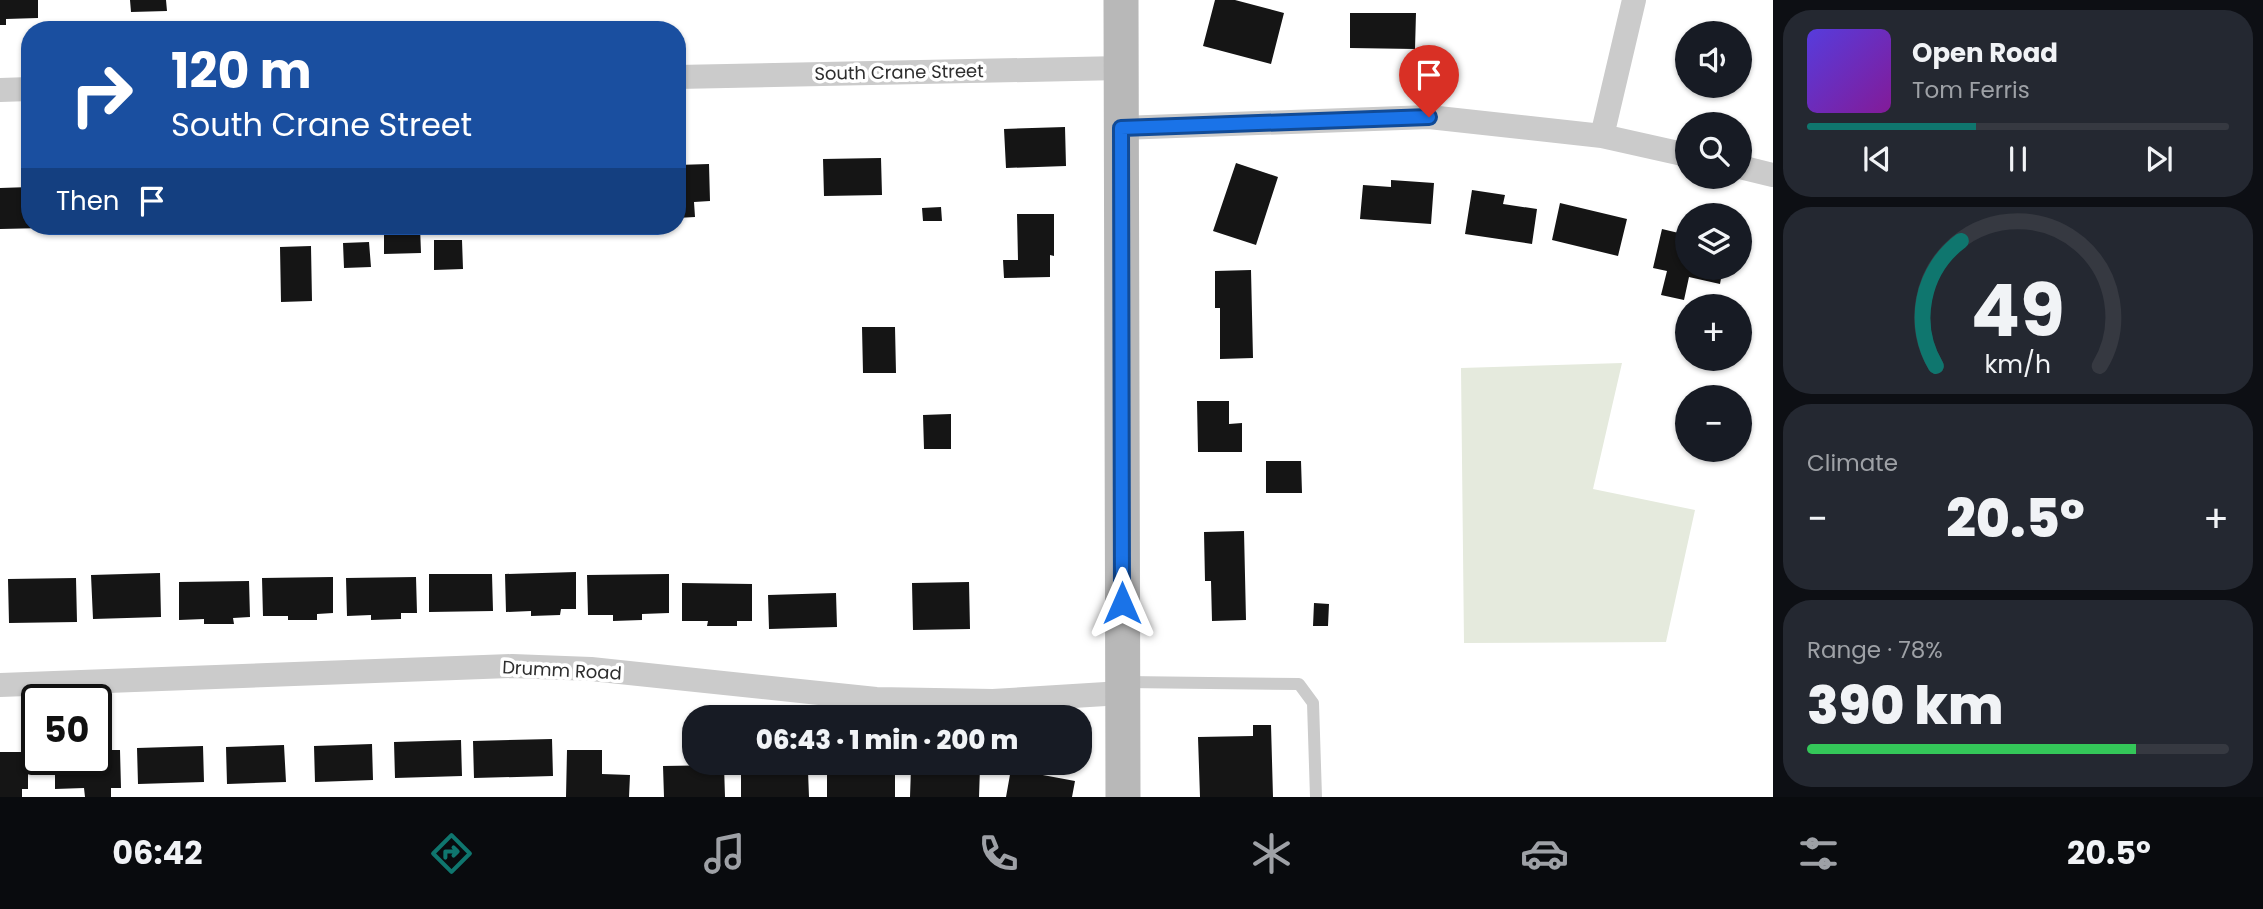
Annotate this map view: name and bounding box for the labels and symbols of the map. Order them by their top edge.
pin [1399,45,1459,117]
street label: South Crane Street [814,58,984,86]
position arrow [1085,566,1159,640]
street label: Drumm Road [502,654,622,686]
speed limit sign: 50 [21,684,112,775]

